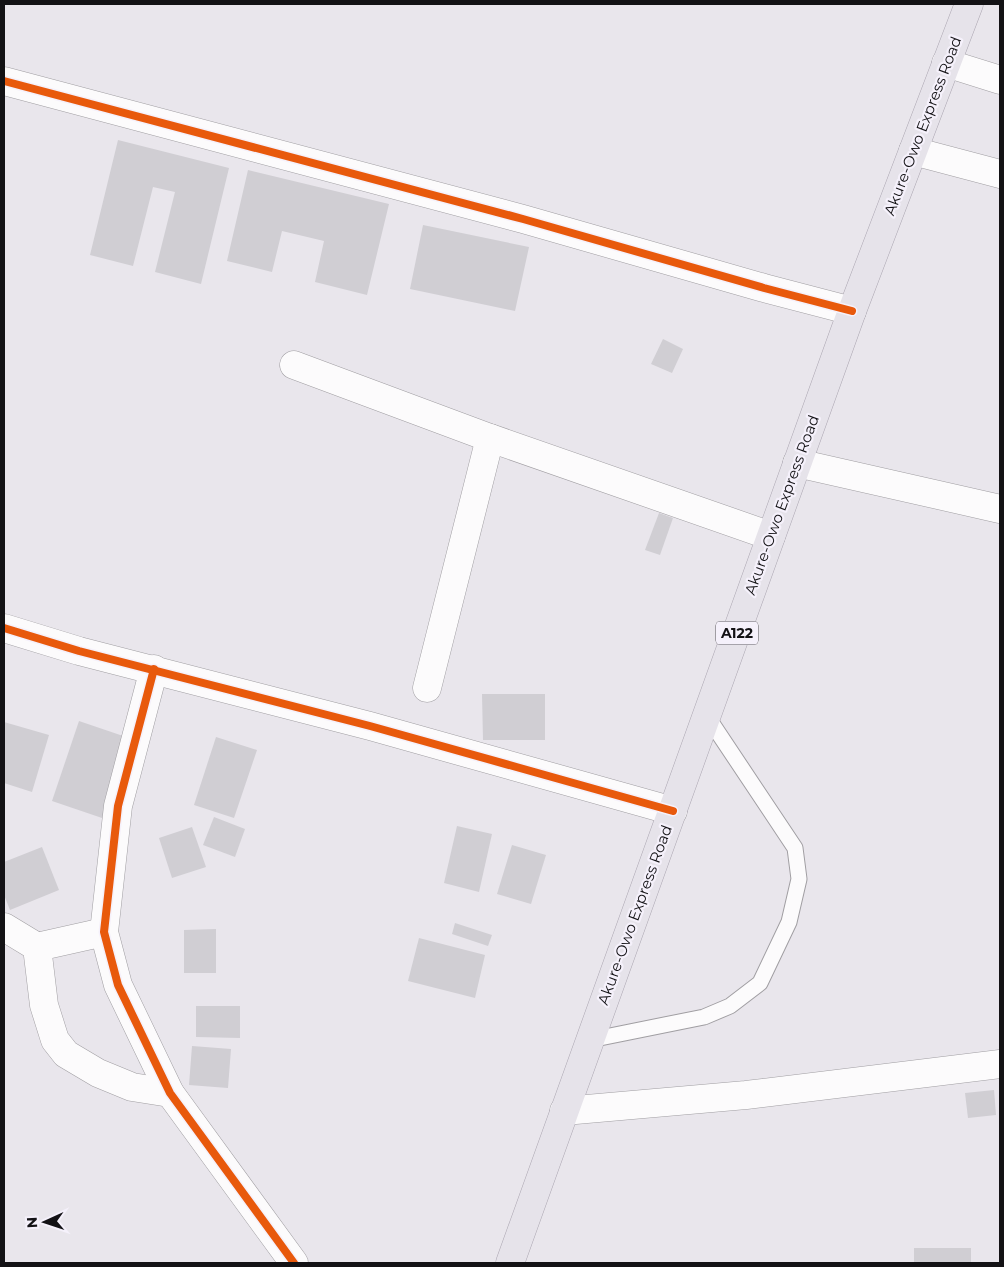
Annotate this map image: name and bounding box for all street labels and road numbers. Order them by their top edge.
street label: Akure-Owo Express Road [880,34,965,218]
street label: Akure-Owo Express Road [740,412,823,597]
road number: A122 [716,622,758,644]
street label: Akure-Owo Express Road [593,822,676,1007]

